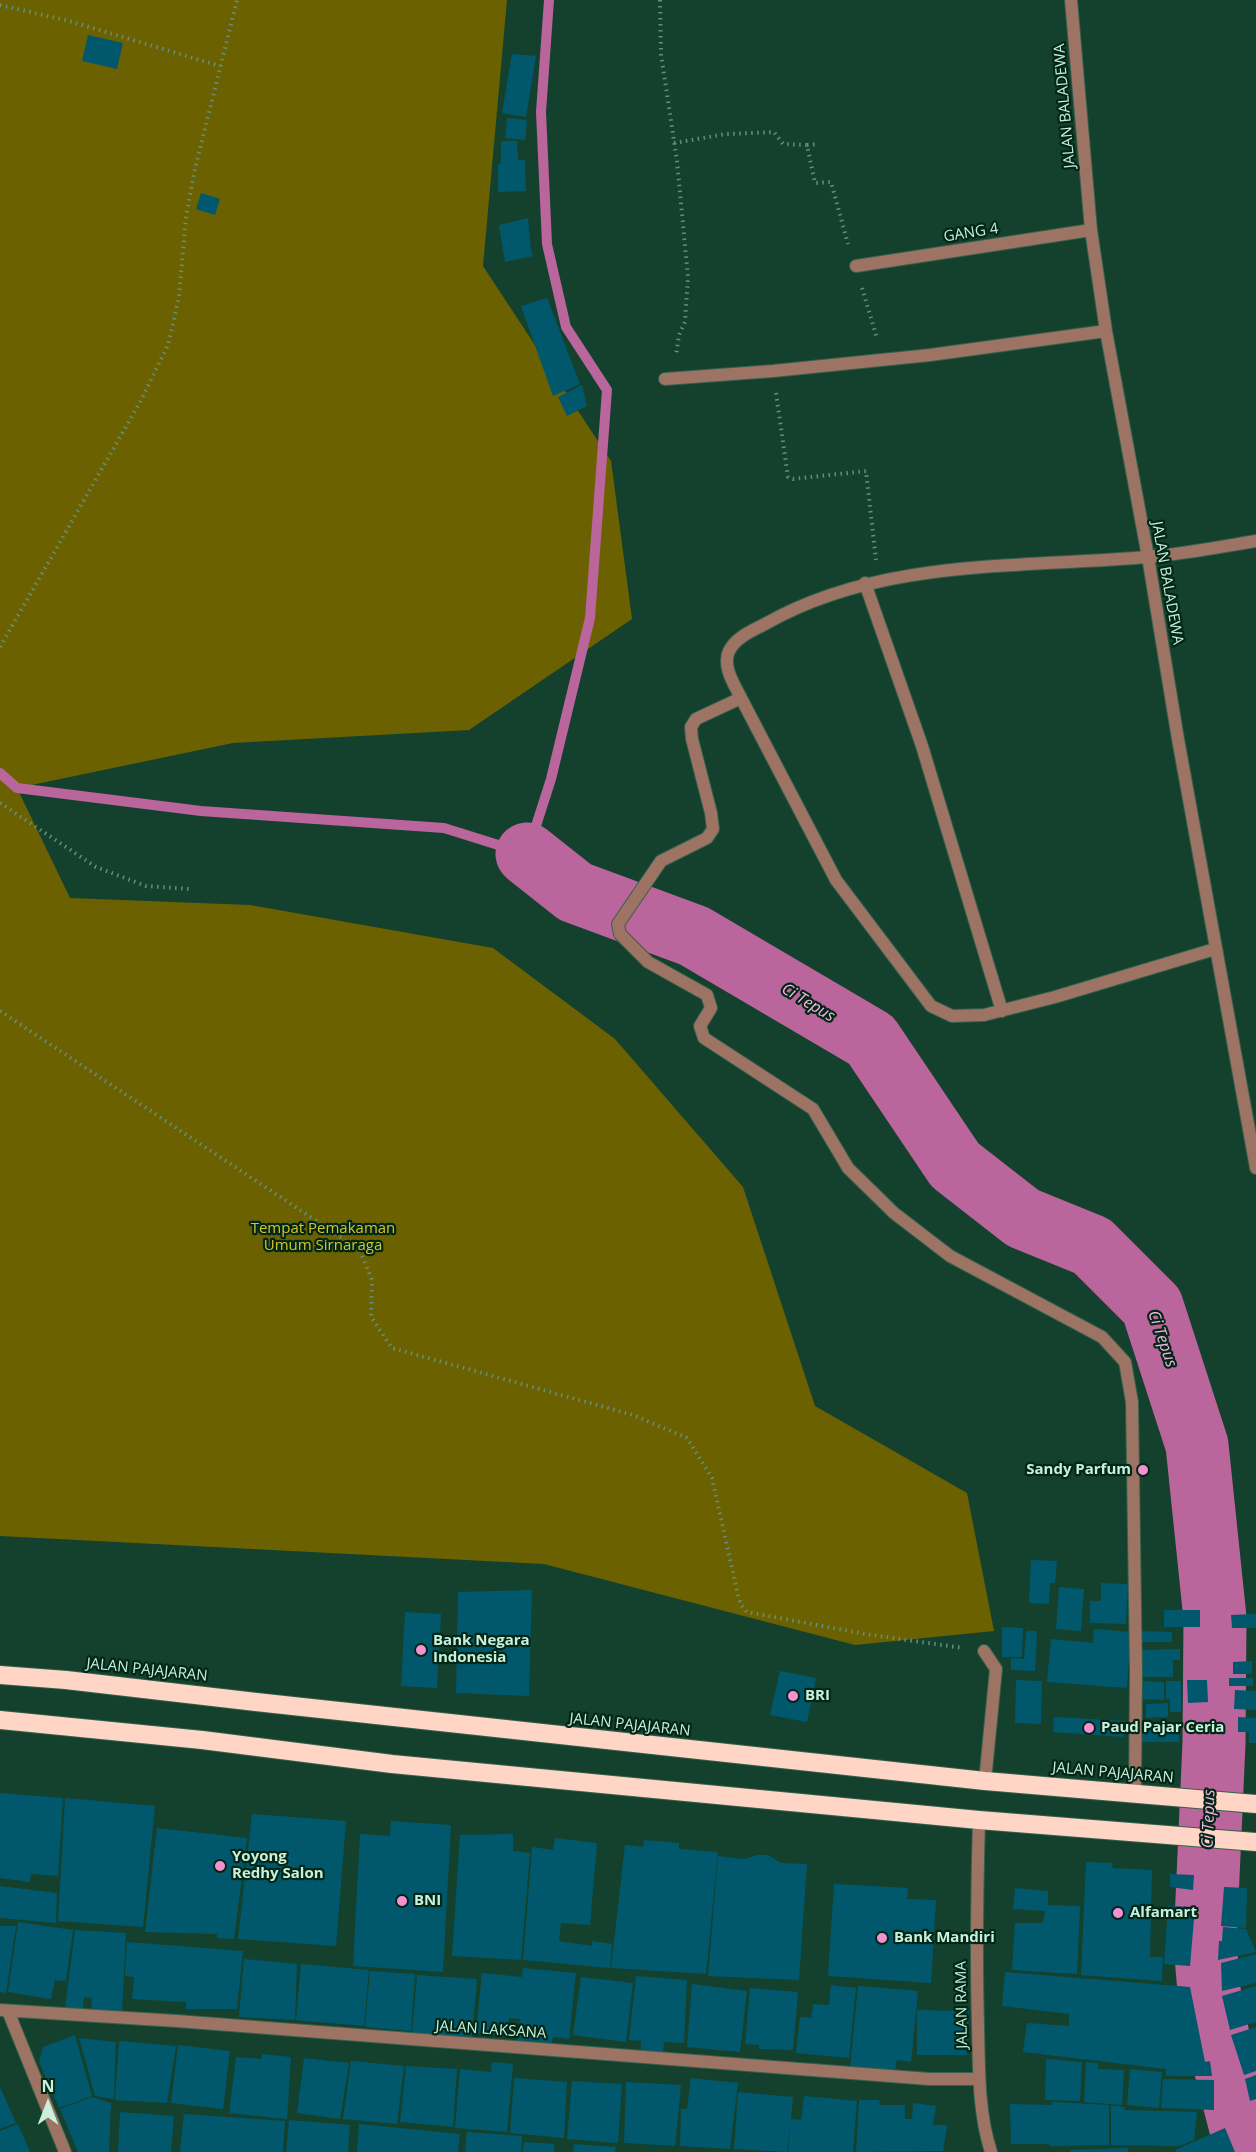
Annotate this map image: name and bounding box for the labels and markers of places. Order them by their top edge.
place label: Sandy Parfum [1026,1461,1131,1479]
marker: Sandy Parfum [1136,1463,1150,1477]
place label: Bank Negara Indonesia [433,1632,530,1667]
marker: Bank Negara Indonesia [414,1643,428,1657]
place label: BRI [805,1687,830,1705]
marker: BRI [786,1689,800,1703]
place label: Paud Pajar Ceria [1101,1719,1224,1737]
marker: Paud Pajar Ceria [1082,1721,1096,1735]
place label: Yoyong Redhy Salon [232,1848,324,1883]
marker: Yoyong Redhy Salon [213,1859,227,1873]
place label: BNI [414,1892,441,1910]
marker: BNI [395,1894,409,1908]
place label: Alfamart [1130,1904,1197,1922]
marker: Alfamart [1111,1906,1125,1920]
place label: Bank Mandiri [894,1929,995,1947]
marker: Bank Mandiri [875,1931,889,1945]

